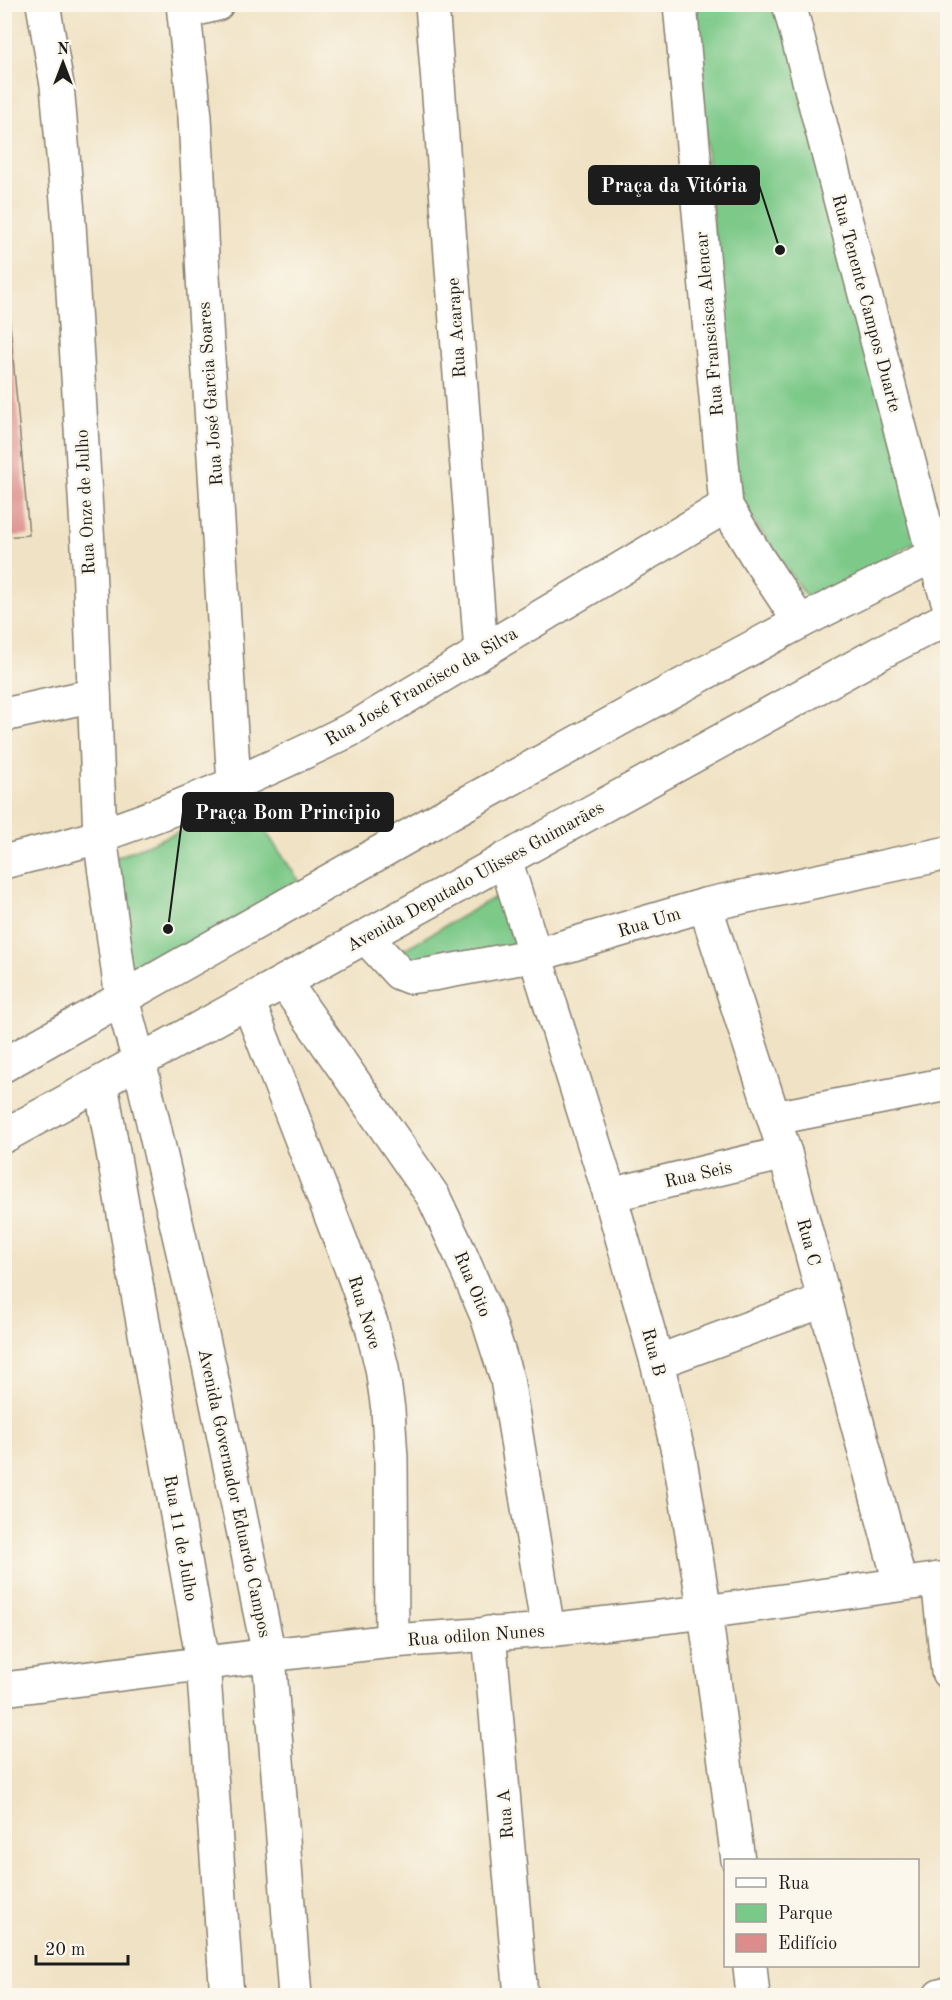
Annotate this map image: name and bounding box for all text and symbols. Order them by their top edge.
north arrow [33,33,93,93]
text: N [57,42,70,58]
callout: Praça da Vitória [589,166,759,204]
text: Praça da Vitória [601,177,747,197]
street label: Rua Tenente Campos Duarte [828,192,904,414]
street label: Rua Franscisca Alencar [693,230,727,417]
street label: Rua Acarape [445,277,469,379]
street label: Rua José Garcia Soares [196,301,226,487]
street label: Rua Onze de Julho [73,429,99,575]
street label: Rua José Francisco da Silva [322,624,521,749]
callout: Praça Bom Principio [183,793,393,831]
street label: Avenida Deputado Ulisses Guimarães [344,798,607,955]
text: Praça Bom Principio [195,804,381,824]
street label: Rua Um [616,905,683,941]
street label: Rua Seis [663,1158,734,1191]
street label: Rua C [793,1217,823,1268]
street label: Rua Oito [450,1249,494,1320]
street label: Rua Nove [344,1274,384,1351]
street label: Rua B [638,1326,668,1378]
street label: Avenida Governador Eduardo Campos [195,1347,273,1639]
street label: Rua 11 de Julho [160,1474,200,1603]
street label: Rua odilon Nunes [407,1622,545,1650]
street label: Rua A [495,1788,517,1840]
legend [724,1859,919,1967]
text: Rua [778,1875,809,1893]
text: Parque [778,1905,833,1923]
scale bar [36,1928,128,1966]
text: Edifício [778,1935,837,1953]
text: 20 m [45,1941,85,1959]

